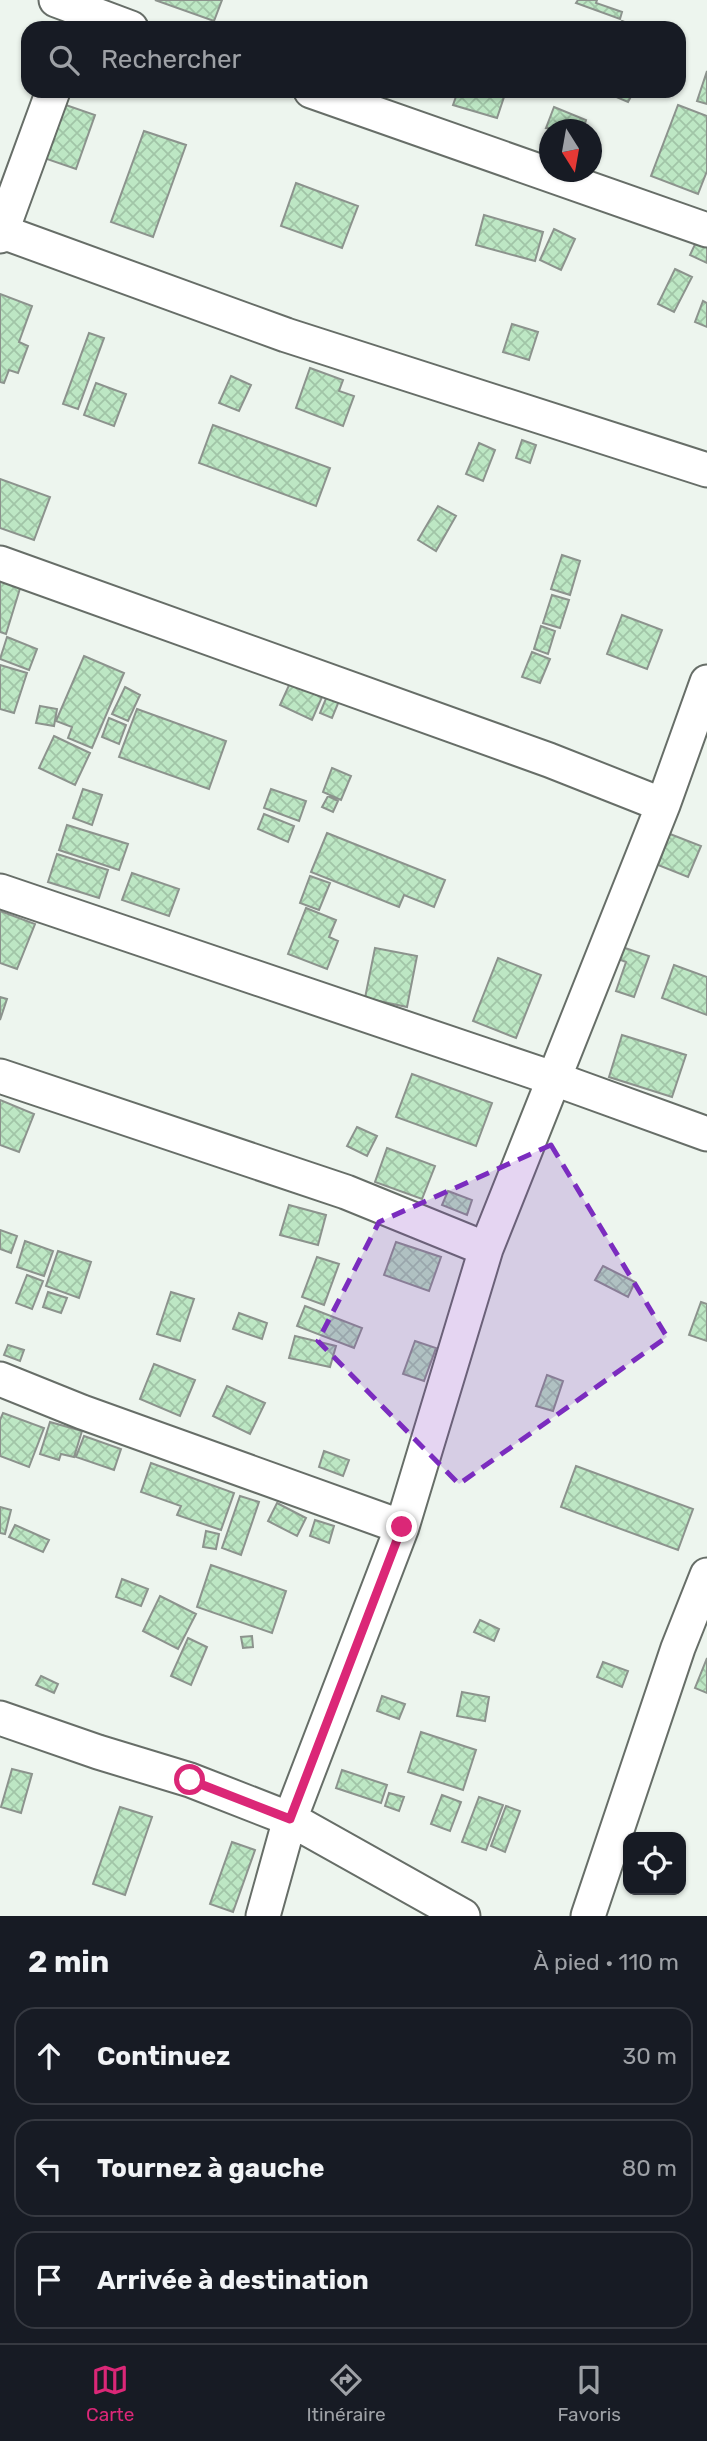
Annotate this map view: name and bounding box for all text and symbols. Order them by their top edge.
search box [21,21,686,98]
icon: search [45,41,83,79]
text: Rechercher [101,44,241,75]
north arrow [539,119,602,182]
route end [386,1511,417,1542]
route start [174,1764,205,1795]
map controls [623,1832,686,1895]
button: locate [623,1832,686,1895]
text: 2 min [28,1944,109,1980]
text: À pied · 110 m [533,1948,679,1976]
icon: ahead [30,2037,68,2075]
text: Continuez [97,2041,230,2072]
text: 30 m [622,2042,677,2070]
icon: left [30,2149,68,2187]
text: Tournez à gauche [97,2153,325,2184]
text: 80 m [622,2154,677,2182]
icon: arrive [30,2261,68,2299]
text: Arrivée à destination [97,2265,369,2296]
tab: Carte [86,2361,134,2426]
tab: Itinéraire [306,2361,386,2426]
tab: Favoris [558,2361,621,2426]

